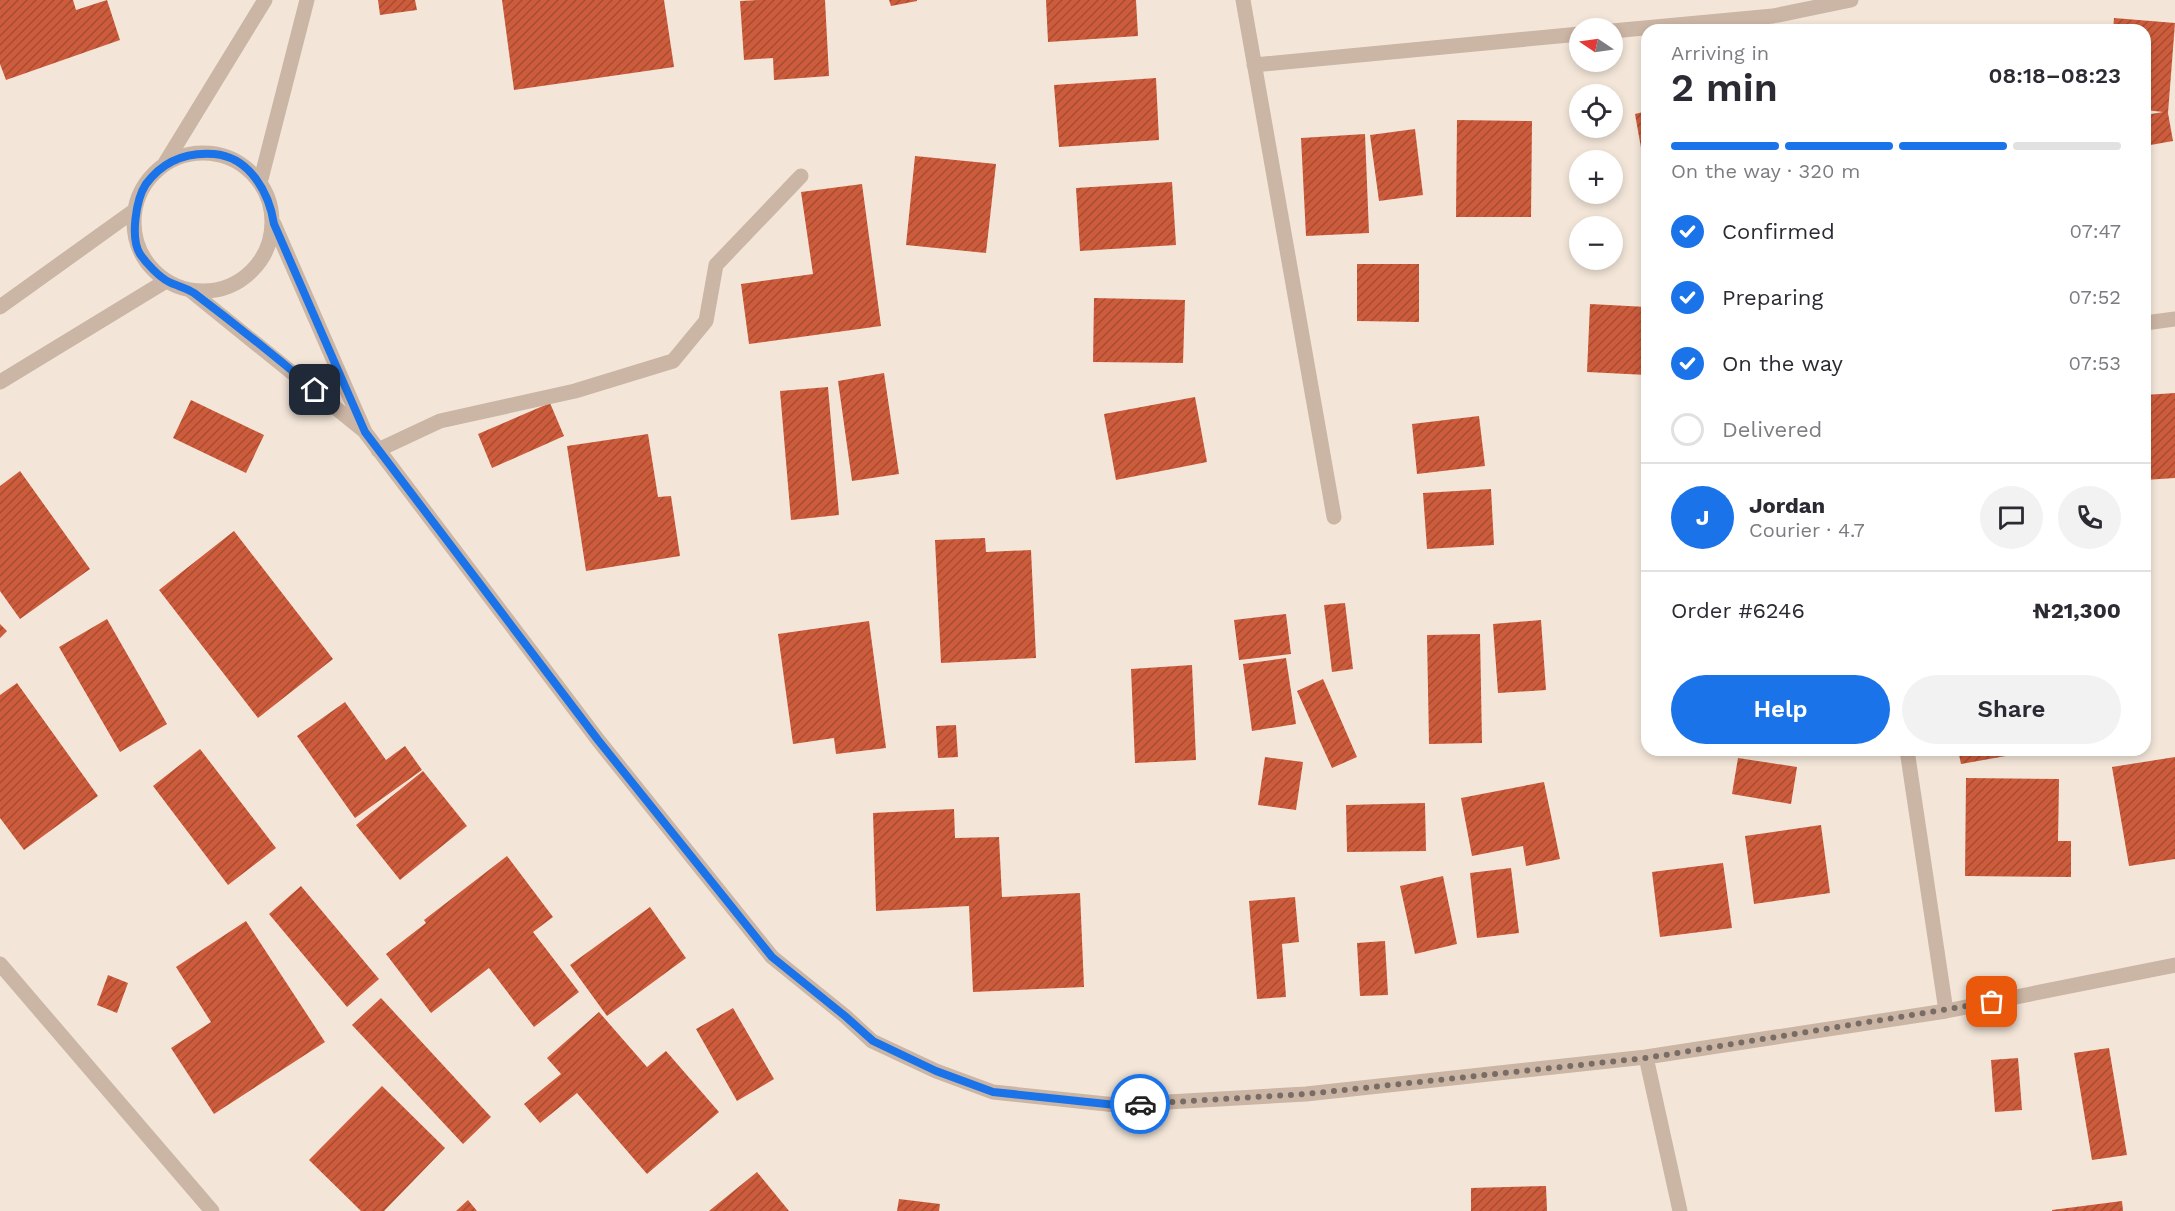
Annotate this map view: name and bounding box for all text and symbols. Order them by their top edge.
north arrow [1569,18,1623,72]
map controls [1569,18,1623,270]
text: Arriving in [1671,41,1769,65]
text: 08:18–08:23 [1989,63,2121,88]
text: 2 min [1671,65,1778,110]
button: locate [1569,84,1623,138]
button: + [1569,150,1623,204]
text: On the way · 320 m [1671,159,1860,183]
icon: check [1671,215,1704,248]
button: − [1569,216,1623,270]
text: Confirmed [1722,219,1835,244]
text: 07:47 [2069,219,2121,243]
icon: check [1671,281,1704,314]
text: Preparing [1722,285,1823,310]
text: 07:52 [2069,285,2121,309]
icon: check [1671,347,1704,380]
text: On the way [1722,351,1843,376]
text: 07:53 [2069,351,2121,375]
pin [289,364,340,415]
icon: home [298,373,331,406]
text: Delivered [1722,417,1822,442]
button: chat [1980,486,2043,549]
button: phone [2058,486,2121,549]
text: Jordan [1749,493,1825,518]
text: J [1696,505,1709,530]
text: Courier · 4.7 [1749,518,1865,542]
text: Order #6246 [1671,598,1805,623]
text: ₦21,300 [2033,598,2121,623]
button: Help [1671,675,1890,744]
button: Share [1902,675,2121,744]
pin [1966,976,2017,1027]
icon: bag [1975,985,2008,1018]
courier [1110,1074,1170,1134]
icon: car [1124,1088,1157,1121]

